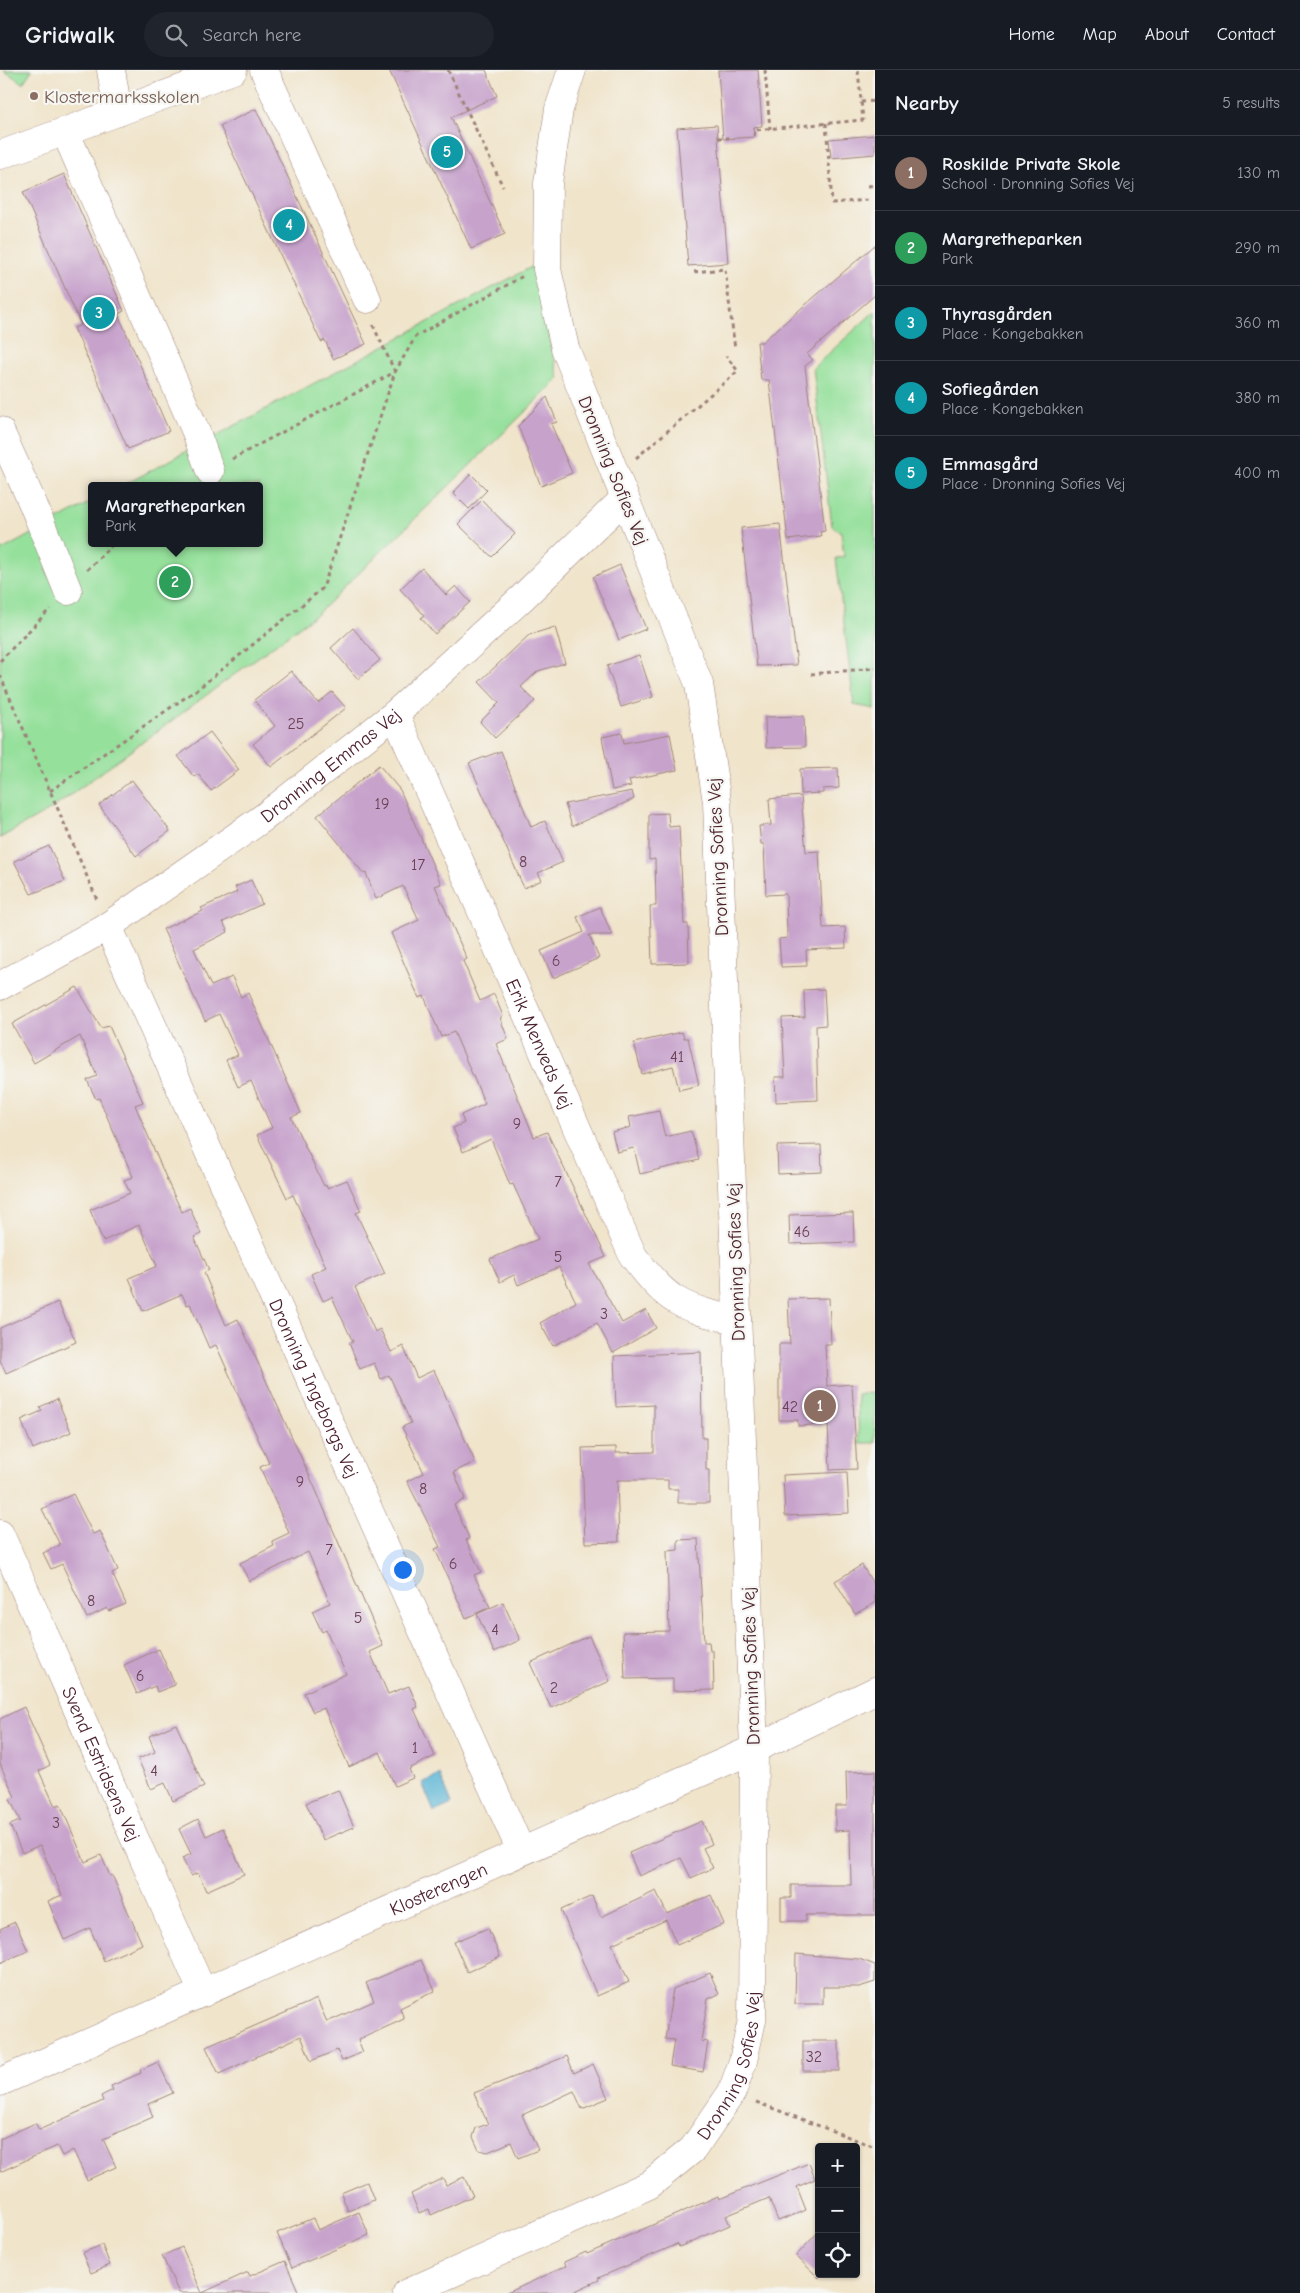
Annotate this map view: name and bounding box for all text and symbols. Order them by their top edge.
search box [144,12,494,57]
text: Gridwalk [25,21,114,49]
icon: search [162,21,190,49]
text: Search here [202,24,301,46]
text: Home [1008,24,1055,45]
text: Map [1083,24,1117,45]
text: About [1145,24,1189,45]
text: Contact [1217,24,1275,45]
place label: Klostermarksskolen [44,86,200,108]
marker: Klostermarksskolen [28,90,40,102]
text: Nearby [895,91,959,115]
text: 5 results [1222,94,1280,112]
pin: 5 [431,133,463,171]
text: Roskilde Private Skole [942,153,1120,175]
text: 1 [908,164,914,182]
text: 130 m [1237,164,1280,182]
text: School · Dronning Sofies Vej [942,175,1134,193]
pin: 4 [273,206,305,244]
text: Margretheparken [942,228,1082,250]
text: 2 [907,239,915,257]
text: 290 m [1235,239,1280,257]
text: Park [942,250,973,268]
pin: 3 [83,294,115,332]
text: Thyrasgården [942,303,1052,325]
text: 3 [907,314,915,332]
text: 360 m [1235,314,1280,332]
text: Place · Kongebakken [942,325,1084,343]
text: Sofiegården [942,378,1039,400]
text: 4 [907,389,915,407]
text: 380 m [1235,389,1280,407]
street label: Dronning Sofies Vej [573,393,653,548]
text: Place · Kongebakken [942,400,1084,418]
text: Emmasgård [942,453,1038,475]
text: 5 [907,464,915,482]
text: 400 m [1234,464,1280,482]
text: Place · Dronning Sofies Vej [942,475,1125,493]
popup [88,482,263,547]
text: Margretheparken [105,495,246,517]
text: Park [105,517,136,535]
pin: 2 [159,563,191,601]
street label: Dronning Emmas Vej [257,704,406,828]
house number: 25 [287,715,305,733]
street label: Dronning Sofies Vej [703,777,733,937]
house number: 19 [375,795,389,813]
house number: 8 [519,853,527,871]
house number: 17 [411,856,425,874]
house number: 6 [552,952,560,970]
street label: Erik Menveds Vej [501,976,577,1112]
house number: 41 [670,1048,684,1066]
house number: 9 [513,1115,521,1133]
house number: 7 [554,1173,562,1191]
street label: Dronning Sofies Vej [722,1182,750,1341]
house number: 46 [794,1223,810,1241]
house number: 5 [554,1248,562,1266]
street label: Dronning Ingeborgs Vej [264,1295,363,1481]
house number: 3 [600,1305,608,1323]
pin: 1 [804,1387,836,1425]
house number: 42 [782,1398,798,1416]
house number: 9 [296,1473,304,1491]
house number: 8 [419,1480,427,1498]
house number: 7 [325,1541,333,1559]
house number: 6 [449,1555,457,1573]
your location [390,1557,416,1583]
street label: Dronning Sofies Vej [737,1586,765,1745]
house number: 8 [87,1592,95,1610]
house number: 5 [354,1609,362,1627]
house number: 4 [491,1621,499,1639]
house number: 6 [136,1667,144,1685]
house number: 2 [550,1679,558,1697]
street label: Svend Estridsens Vej [57,1683,144,1845]
house number: 1 [412,1739,418,1757]
house number: 4 [150,1762,158,1780]
house number: 3 [52,1814,60,1832]
street label: Klosterengen [386,1858,491,1921]
street label: Dronning Sofies Vej [693,1991,764,2144]
house number: 32 [806,2048,822,2066]
map controls [815,2143,860,2278]
button: + [815,2143,860,2188]
button: − [815,2188,860,2233]
button: locate [815,2233,860,2278]

